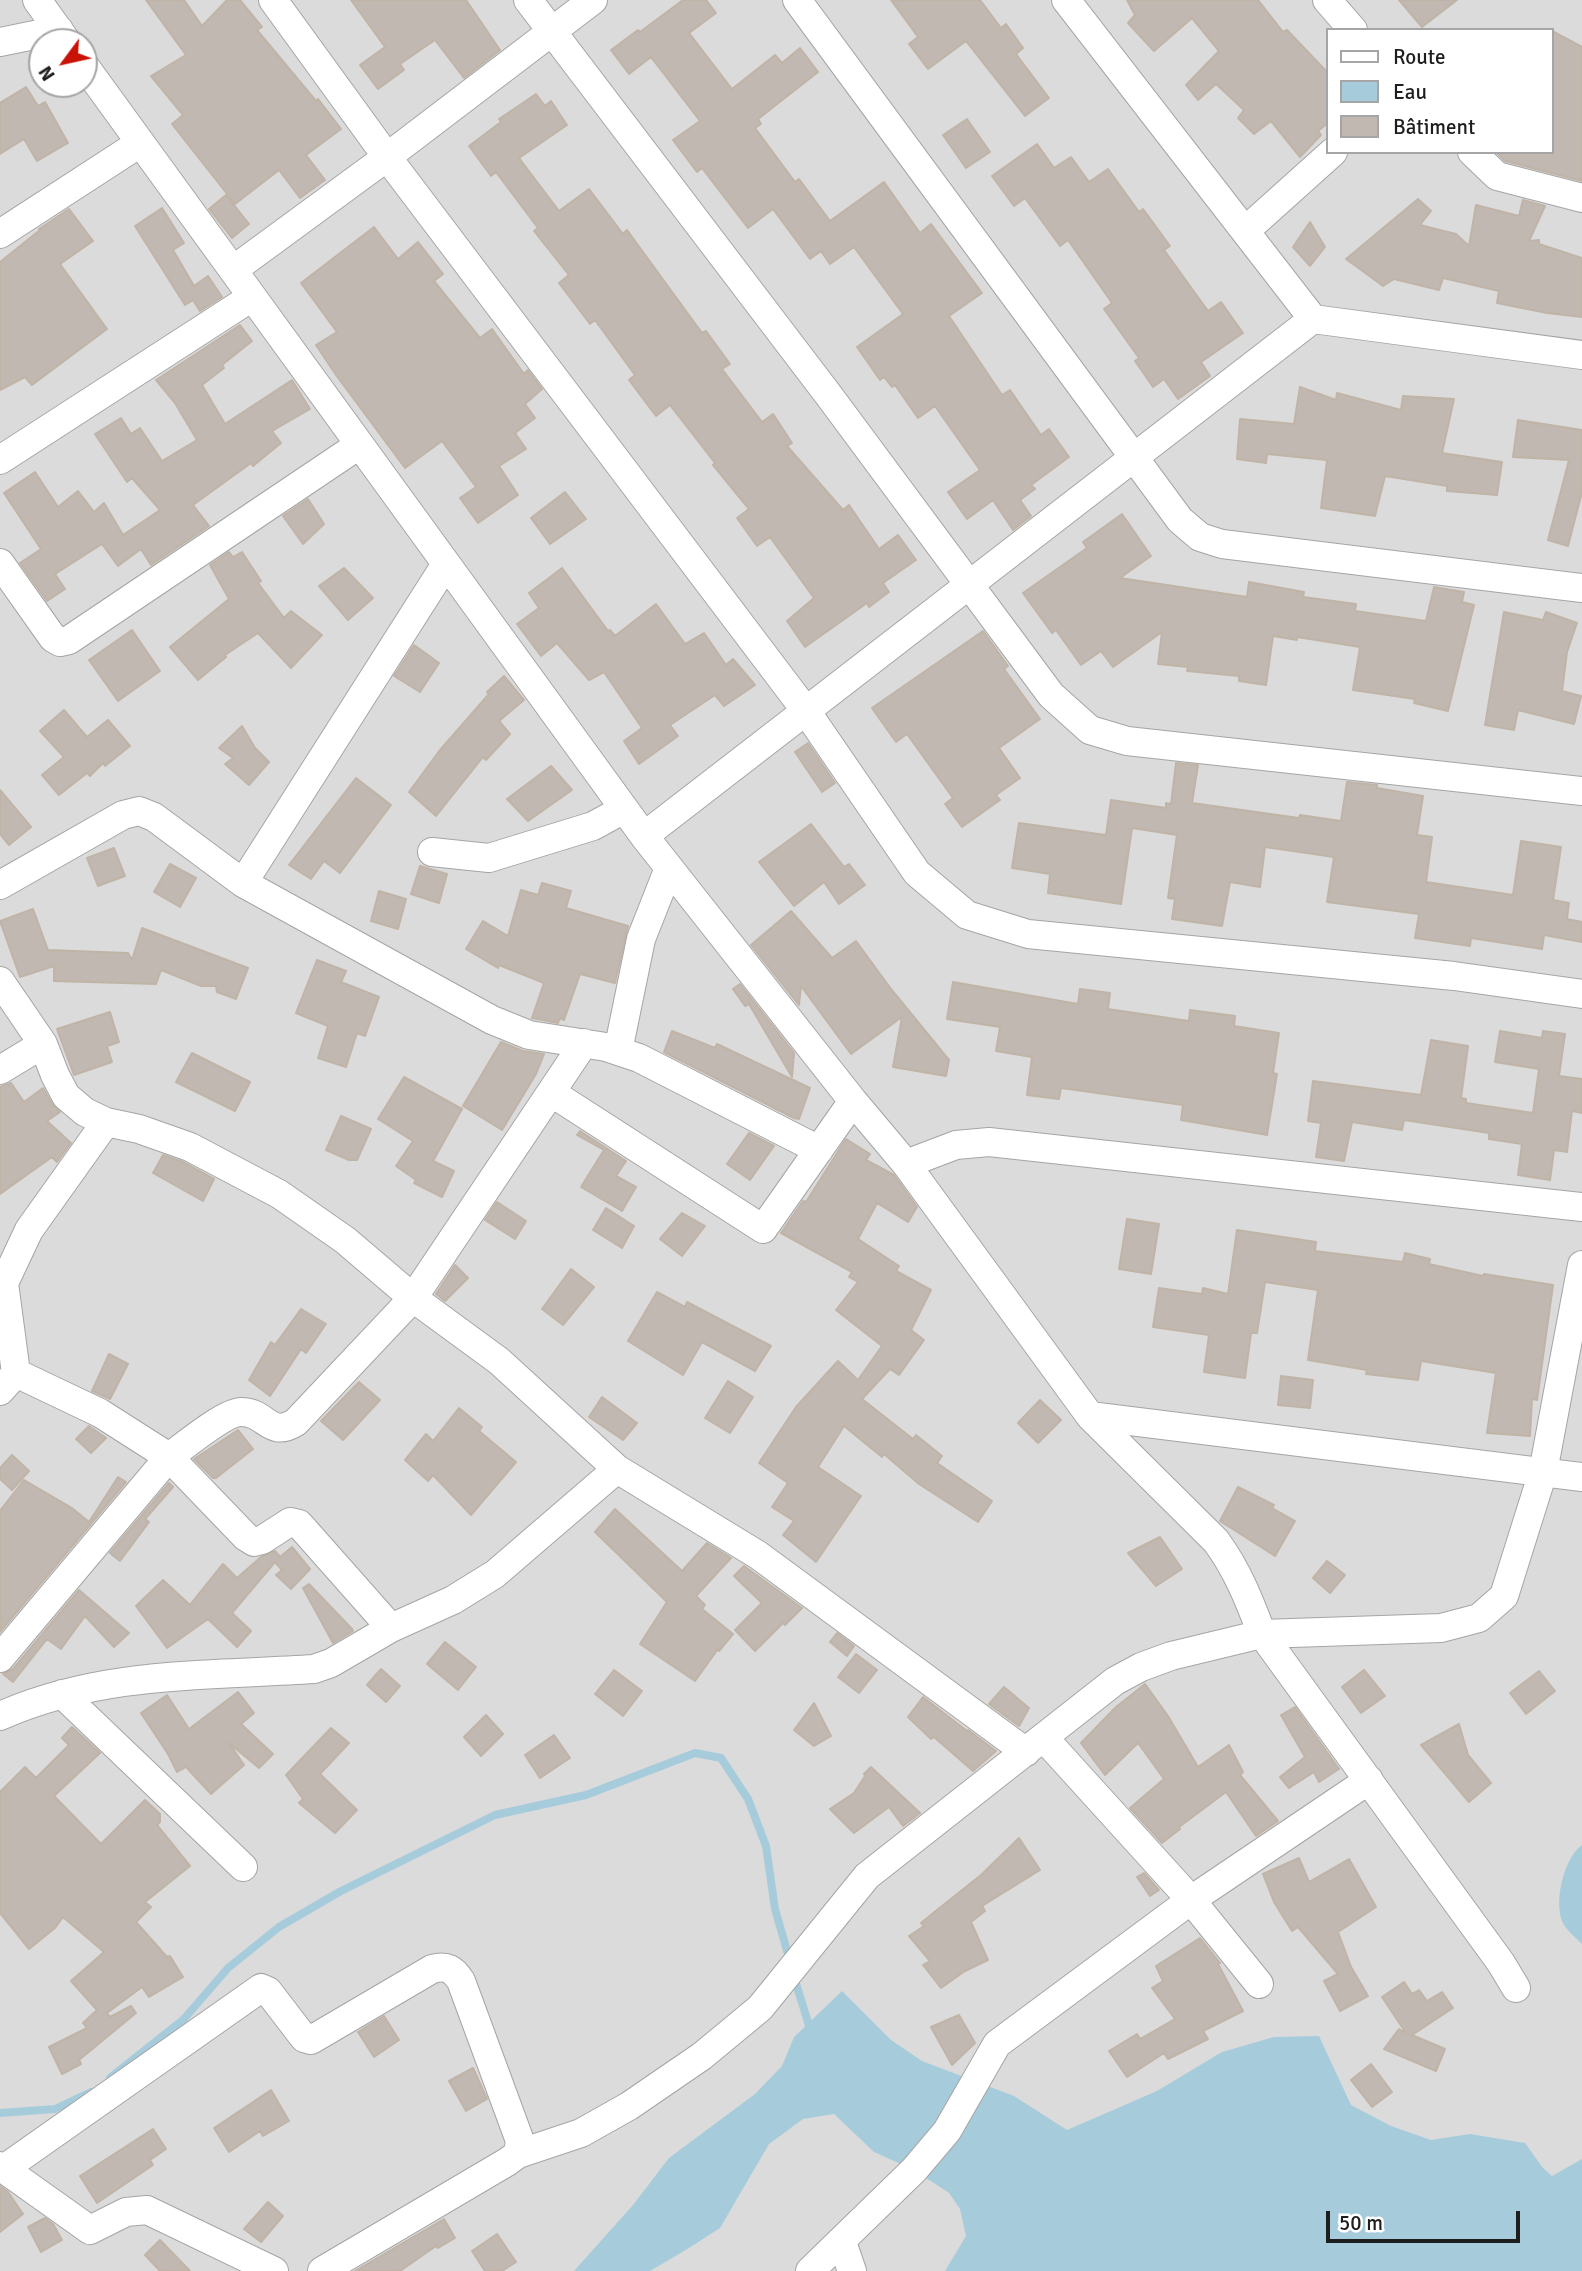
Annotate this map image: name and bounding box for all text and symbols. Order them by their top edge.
north arrow [28,28,98,98]
legend [1326,28,1554,154]
text: Route [1393,44,1445,70]
text: N [33,61,61,85]
text: Eau [1393,79,1427,105]
text: Bâtiment [1393,114,1475,140]
scale bar [1330,2198,1524,2242]
text: 50 m [1339,2210,1383,2236]

